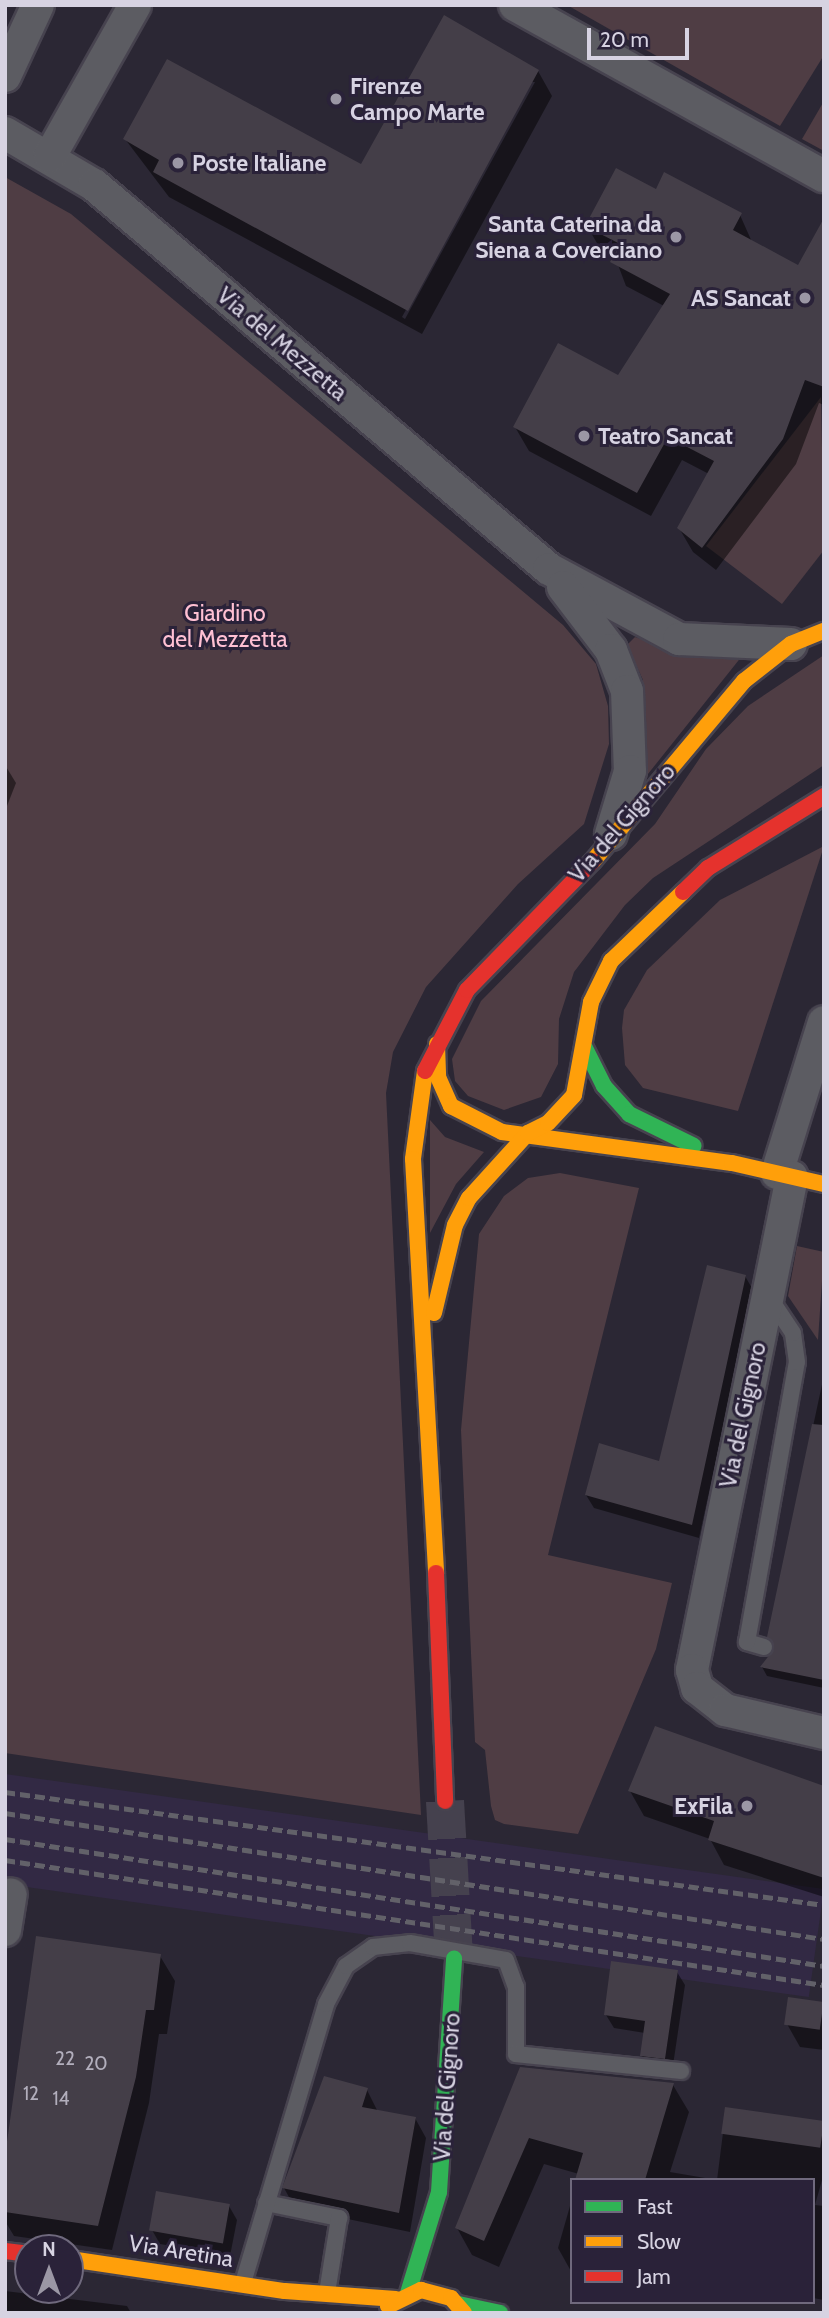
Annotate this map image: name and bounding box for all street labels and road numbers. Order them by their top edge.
street label: Via del Mezzetta [211,282,353,406]
street label: Via del Gignoro [563,758,681,888]
street label: Via del Gignoro [714,1340,772,1490]
street label: Via del Gignoro [428,2012,466,2162]
street label: Via Aretina [127,2229,235,2273]

